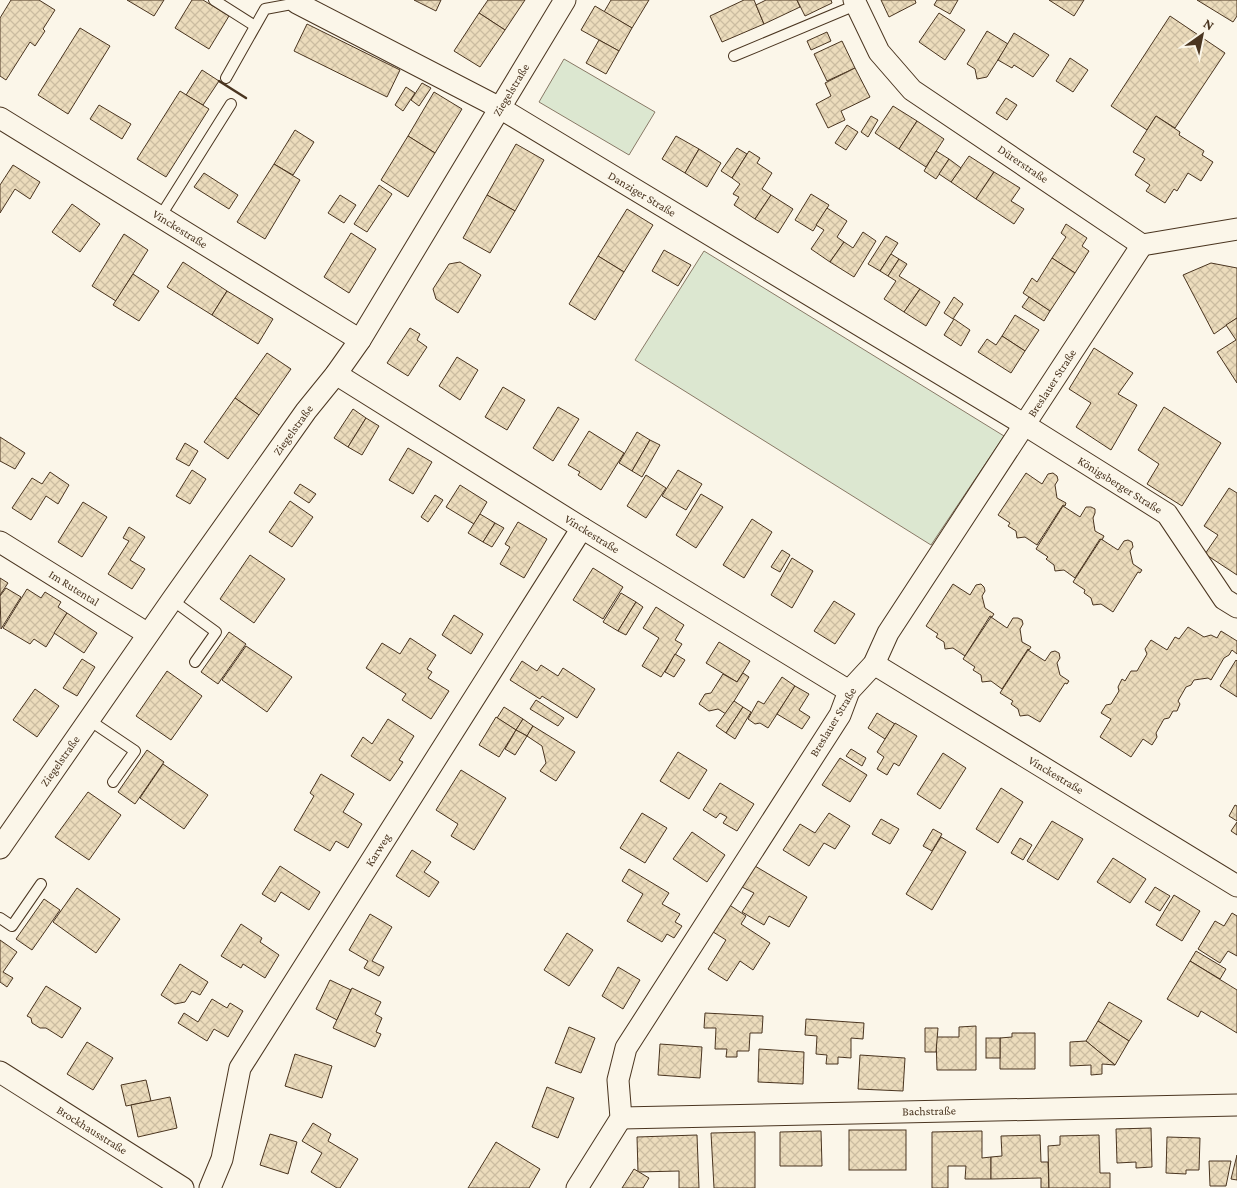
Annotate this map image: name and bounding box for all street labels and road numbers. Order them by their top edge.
street label: Ziegelstraße [490,61,532,119]
street label: Dürerstraße [995,142,1051,186]
street label: Danziger Straße [605,168,679,220]
street label: Vinckestraße [150,207,210,251]
street label: Breslauer Straße [1025,346,1079,420]
street label: Ziegelstraße [270,402,316,458]
street label: Königsberger Straße [1075,453,1165,517]
street label: Vinckestraße [562,512,622,556]
street label: Im Rutental [46,567,102,609]
street label: Breslauer Straße [807,685,859,759]
street label: Ziegelstraße [37,733,83,789]
street label: Vinckestraße [1026,753,1086,797]
street label: Karweg [362,831,394,869]
street label: Brockhausstraße [54,1103,130,1157]
street label: Bachstraße [902,1104,956,1118]

